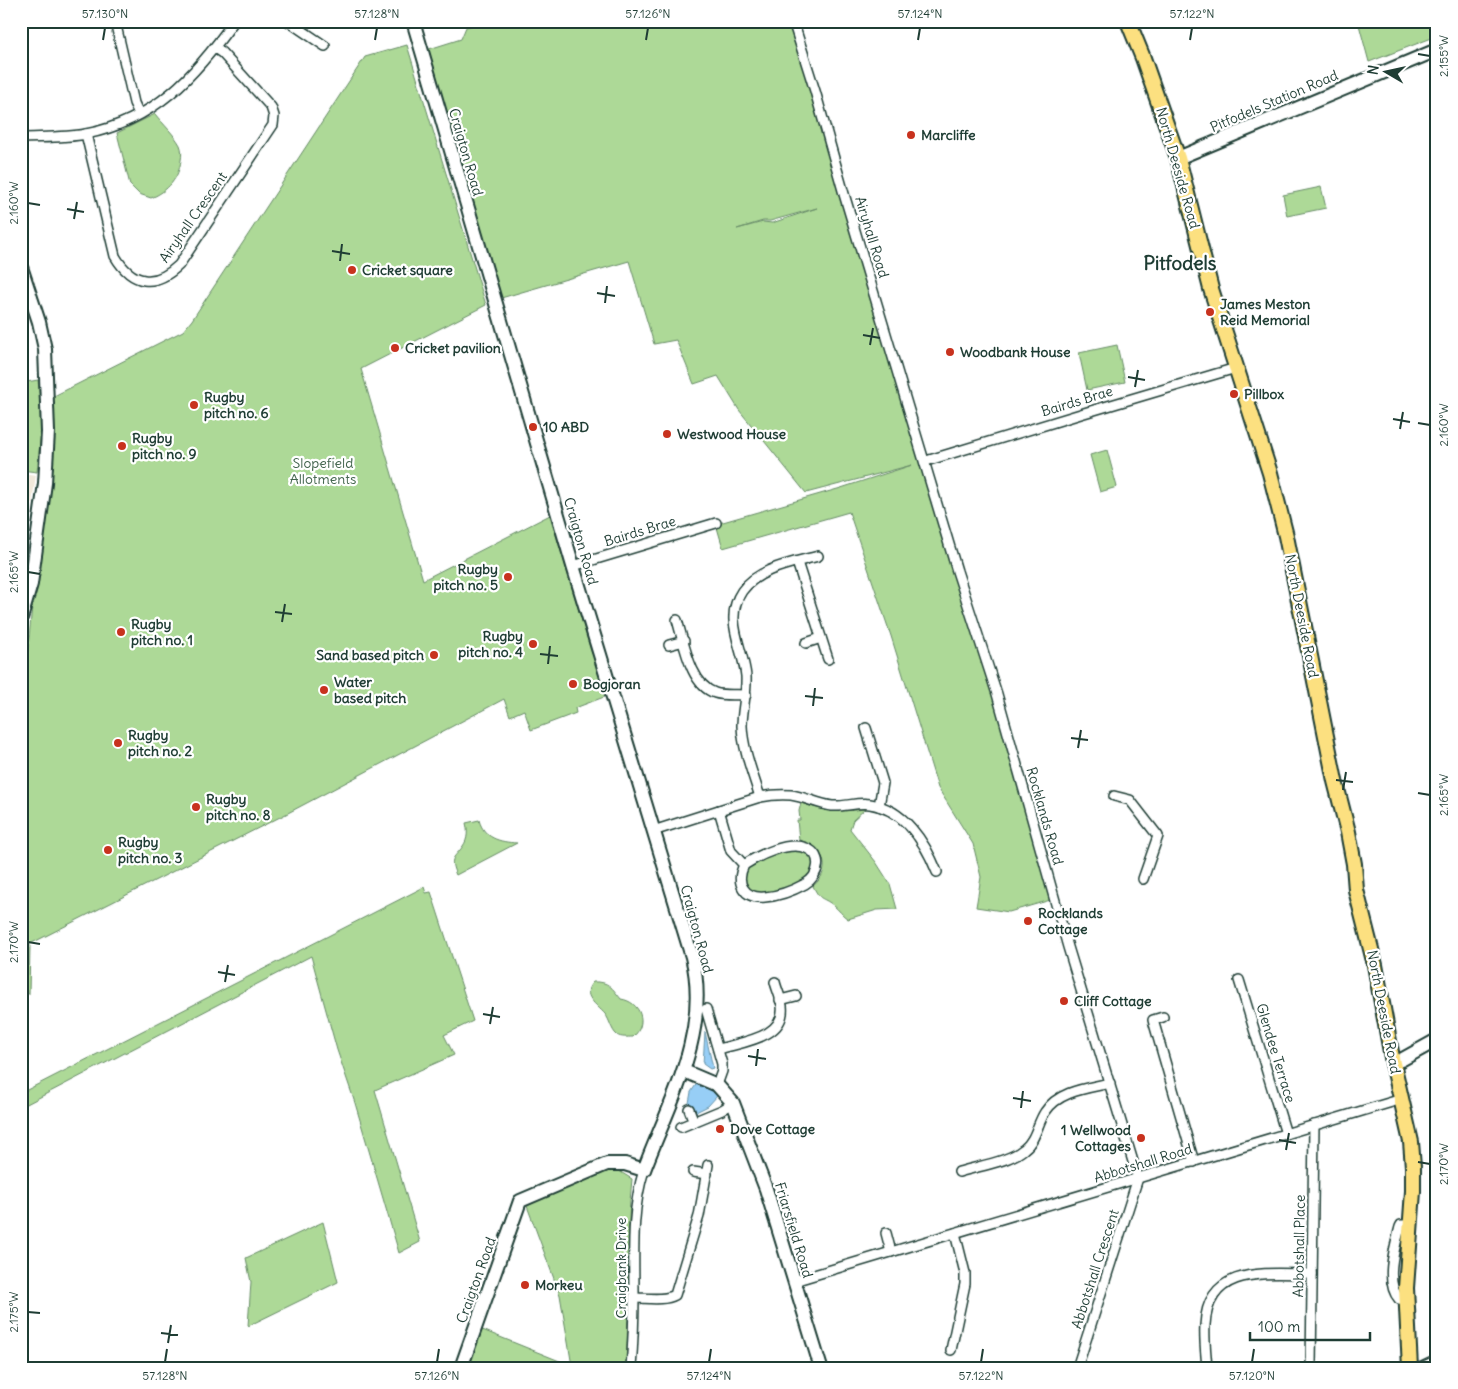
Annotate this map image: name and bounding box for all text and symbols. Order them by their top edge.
text: 57.130°N [82,6,128,21]
text: 57.128°N [354,6,400,21]
text: 57.126°N [625,6,671,21]
text: 57.124°N [897,6,943,21]
text: 57.122°N [1169,6,1215,21]
text: 2.155°W [1436,35,1451,77]
north arrow [1360,48,1410,98]
text: N [1364,64,1383,76]
street label: Pitfodels Station Road [1207,66,1341,136]
street label: North Deeside Road [1152,105,1204,231]
street label: Craigton Road [445,106,487,198]
place label: Marcliffe [921,126,976,144]
marker: Marcliffe [905,129,917,141]
street label: Airyhall Crescent [155,168,231,266]
text: 2.160°W [6,181,21,225]
street label: Airyhall Road [851,194,893,280]
district label: Pitfodels [1144,251,1217,275]
place label: Cricket square [362,261,453,279]
marker: Cricket square [346,264,358,276]
place label: James Meston Reid Memorial [1220,295,1310,329]
marker: James Meston Reid Memorial [1204,306,1216,318]
place label: Cricket pavilion [405,339,501,357]
marker: Cricket pavilion [389,342,401,354]
place label: Woodbank House [960,343,1071,361]
marker: Woodbank House [944,346,956,358]
street label: Bairds Brae [1039,382,1115,420]
place label: Pillbox [1244,385,1284,403]
place label: Rugby pitch no. 6 [204,388,269,422]
marker: Pillbox [1228,388,1240,400]
marker: Rugby pitch no. 6 [188,399,200,411]
text: 2.160°W [1436,403,1451,447]
place label: 10 ABD [543,418,589,436]
marker: 10 ABD [527,421,539,433]
place label: Westwood House [677,425,787,443]
marker: Westwood House [661,428,673,440]
place label: Rugby pitch no. 9 [132,429,197,463]
marker: Rugby pitch no. 9 [116,440,128,452]
park label: Slopefield Allotments [290,454,356,488]
street label: Craigton Road [560,495,602,587]
street label: Bairds Brae [602,512,678,550]
text: 2.165°W [6,551,21,593]
street label: North Deeside Road [1281,553,1323,679]
place label: Rugby pitch no. 5 [433,560,498,594]
marker: Rugby pitch no. 5 [502,571,514,583]
place label: Rugby pitch no. 1 [131,615,193,649]
marker: Rugby pitch no. 1 [115,626,127,638]
place label: Rugby pitch no. 4 [458,627,523,661]
marker: Rugby pitch no. 4 [527,638,539,650]
place label: Sand based pitch [316,646,424,664]
marker: Sand based pitch [428,649,440,661]
place label: Water based pitch [334,673,406,707]
place label: Bogjoran [583,675,641,693]
marker: Bogjoran [567,678,579,690]
marker: Water based pitch [318,684,330,696]
place label: Rugby pitch no. 2 [128,726,193,760]
marker: Rugby pitch no. 2 [112,737,124,749]
street label: Rocklands Road [1022,765,1068,867]
text: 2.165°W [1436,774,1451,816]
place label: Rugby pitch no. 8 [206,790,271,824]
marker: Rugby pitch no. 8 [190,801,202,813]
place label: Rugby pitch no. 3 [118,833,183,867]
marker: Rugby pitch no. 3 [102,844,114,856]
street label: Craigton Road [677,883,717,975]
place label: Rocklands Cottage [1038,904,1103,938]
marker: Rocklands Cottage [1022,915,1034,927]
text: 2.170°W [6,921,21,963]
street label: North Deeside Road [1363,949,1405,1075]
place label: Cliff Cottage [1074,992,1152,1010]
marker: Cliff Cottage [1058,995,1070,1007]
street label: Glendee Terrace [1252,1001,1300,1105]
place label: Dove Cottage [730,1120,815,1138]
place label: 1 Wellwood Cottages [1061,1121,1132,1155]
marker: Dove Cottage [714,1123,726,1135]
marker: 1 Wellwood Cottages [1135,1132,1147,1144]
street label: Abbotshall Road [1092,1140,1194,1186]
text: 2.170°W [1436,1143,1451,1185]
street label: Friarsfield Road [771,1180,817,1280]
street label: Abbotshall Place [1289,1194,1309,1298]
street label: Abbotshall Crescent [1067,1207,1123,1331]
street label: Craigbank Drive [612,1217,630,1319]
street label: Craigton Road [452,1234,500,1326]
place label: Morkeu [535,1276,583,1294]
marker: Morkeu [519,1279,531,1291]
text: 2.175°W [6,1291,21,1333]
scale bar [1250,1309,1370,1341]
text: 100 m [1258,1317,1300,1336]
text: 57.128°N [142,1368,188,1383]
text: 57.126°N [414,1368,460,1383]
text: 57.124°N [686,1368,732,1383]
text: 57.122°N [958,1368,1004,1383]
text: 57.120°N [1229,1368,1275,1383]

